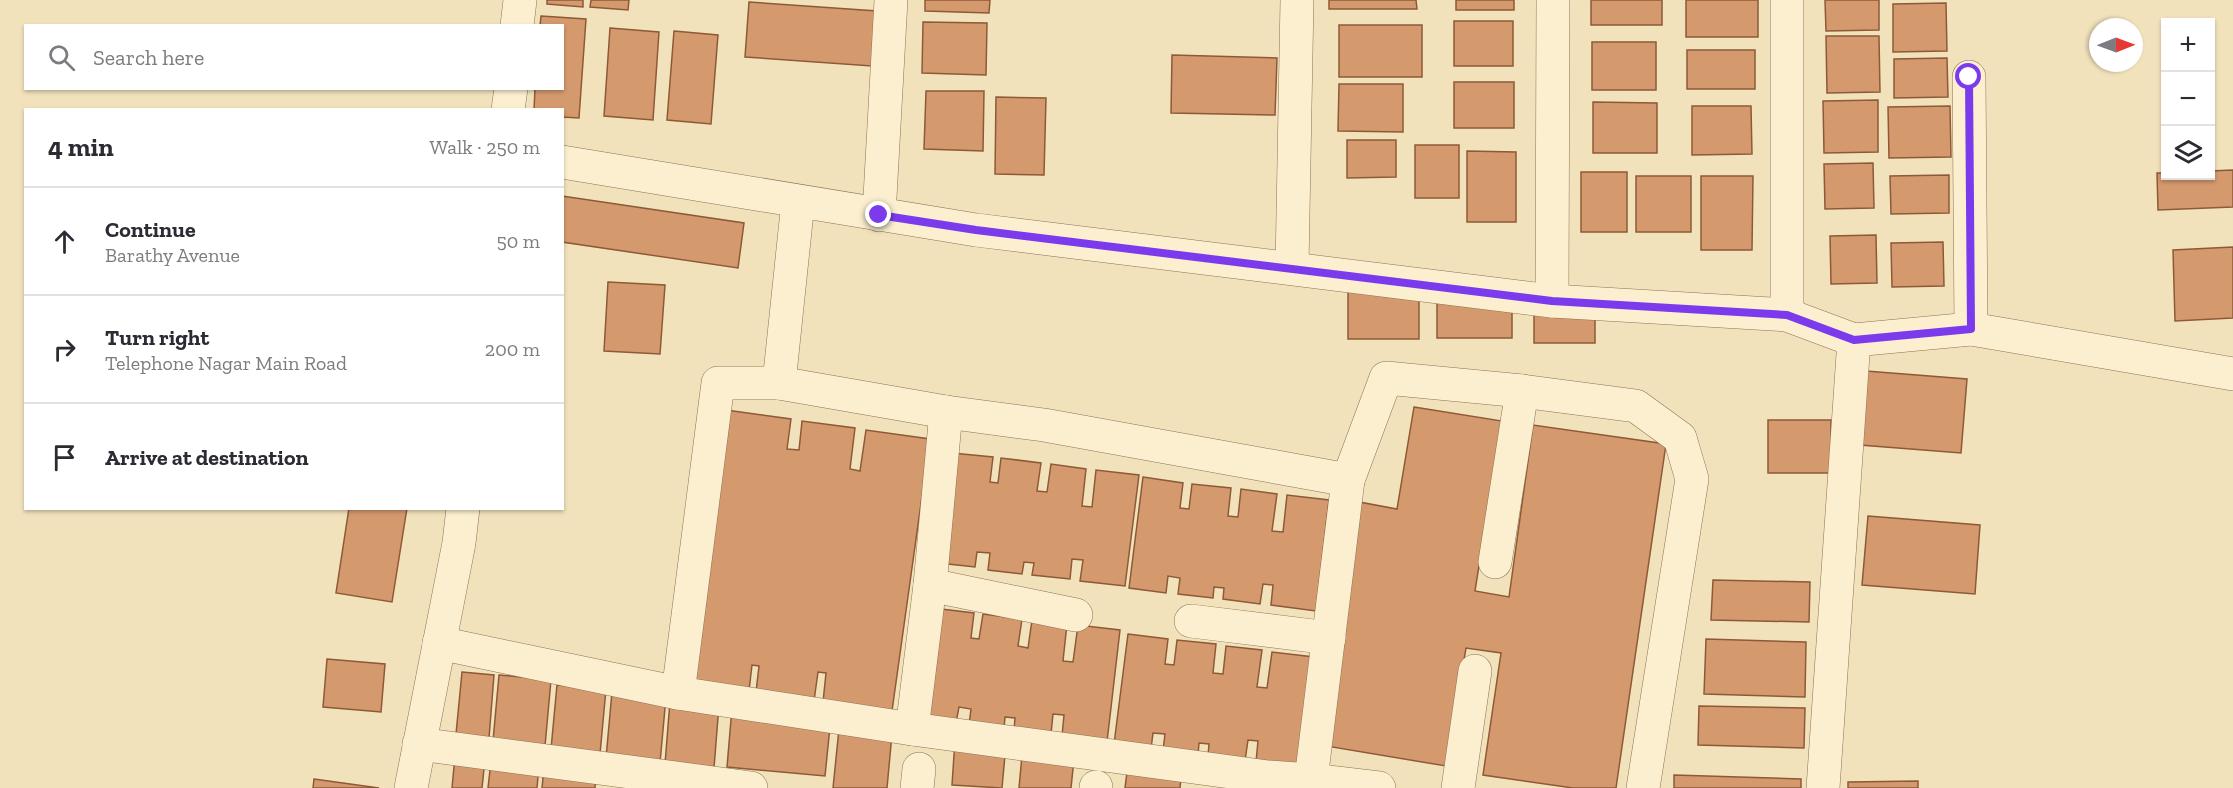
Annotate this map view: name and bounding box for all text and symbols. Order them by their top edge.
north arrow [2089,18,2143,72]
map controls [2161,18,2215,180]
button: + [2161,18,2215,72]
search box [24,24,564,90]
icon: search [45,41,78,74]
text: Search here [93,44,204,71]
route start [1955,63,1981,89]
button: − [2161,72,2215,126]
button: layers [2161,126,2215,180]
text: 4 min [48,131,114,163]
text: Walk · 250 m [430,135,540,159]
route end [865,201,891,227]
text: Continue [105,216,196,243]
icon: ahead [48,225,81,258]
text: 50 m [496,229,540,253]
text: Barathy Avenue [105,243,240,267]
text: Turn right [105,324,209,351]
icon: right [48,333,81,366]
text: 200 m [485,337,540,361]
text: Telephone Nagar Main Road [105,351,347,375]
icon: arrive [48,441,81,474]
text: Arrive at destination [105,444,308,471]

